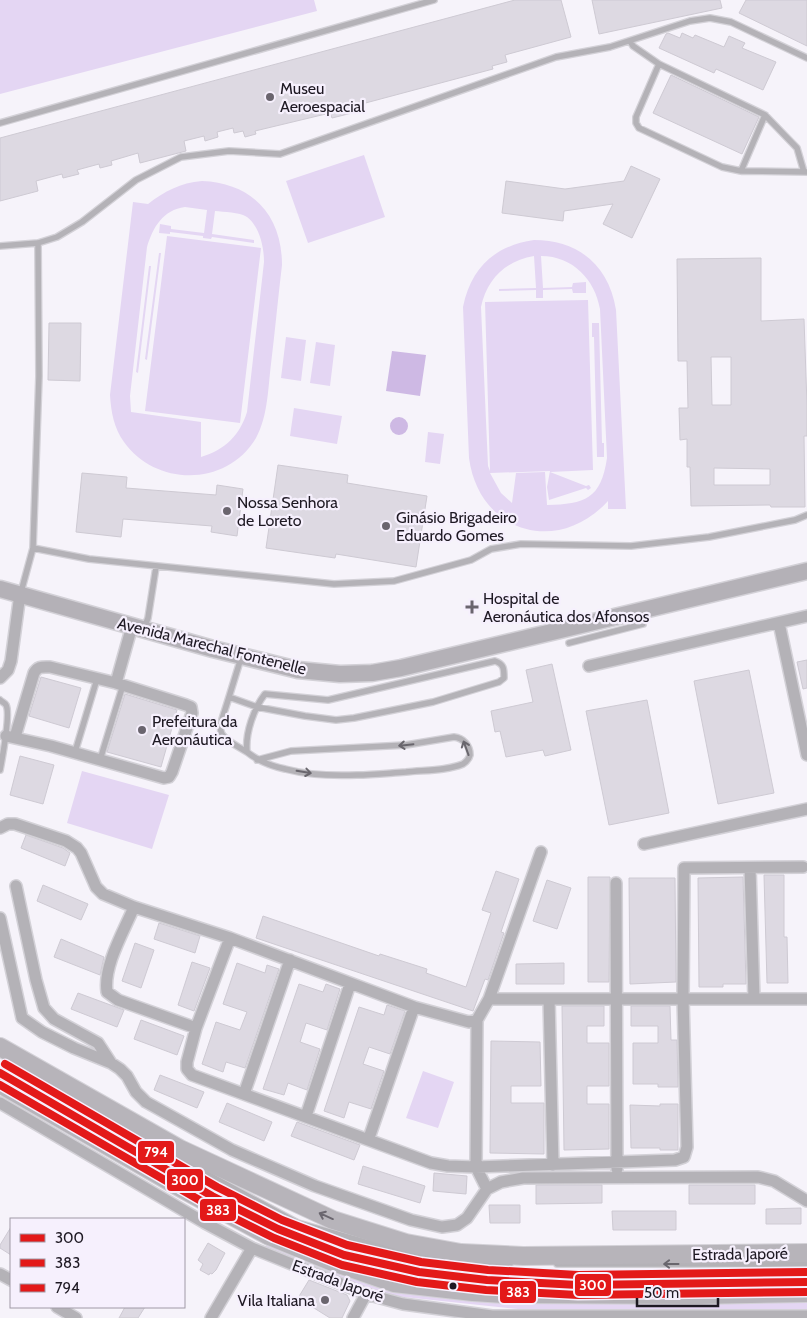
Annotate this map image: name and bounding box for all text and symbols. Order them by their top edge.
place label: Museu Aeroespacial [280,79,365,116]
marker: Museu Aeroespacial [264,91,276,103]
place label: Nossa Senhora de Loreto [237,493,338,530]
marker: Nossa Senhora de Loreto [221,505,233,517]
place label: Ginásio Brigadeiro Eduardo Gomes [396,508,517,545]
marker: Ginásio Brigadeiro Eduardo Gomes [380,520,392,532]
place label: Hospital de Aeronáutica dos Afonsos [483,589,650,626]
marker: Hospital de Aeronáutica dos Afonsos [465,600,479,614]
street label: Avenida Marechal Fontenelle [116,613,308,679]
place label: Prefeitura da Aeronáutica [152,712,238,749]
marker: Prefeitura da Aeronáutica [136,724,148,736]
one-way arrow [398,740,414,749]
one-way arrow [461,740,471,756]
one-way arrow [295,768,311,778]
line badge: 794 [137,1140,175,1164]
text: 794 [144,1143,168,1161]
line badge: 300 [166,1168,204,1192]
text: 300 [171,1171,199,1189]
line badge: 383 [199,1198,237,1222]
text: 383 [206,1201,230,1219]
one-way arrow [319,1211,334,1221]
legend [10,1218,185,1308]
text: 300 [55,1229,84,1247]
street label: Estrada Japoré [692,1244,788,1264]
text: 383 [55,1254,80,1272]
street label: Estrada Japoré [290,1256,386,1306]
one-way arrow [663,1259,680,1269]
line badge: 300 [574,1273,612,1297]
text: 300 [579,1276,607,1294]
scale bar [637,1276,718,1308]
text: 794 [55,1279,80,1297]
line badge: 383 [499,1280,537,1304]
unlabelled marker [448,1281,458,1291]
text: 383 [506,1283,530,1301]
text: 50 m [644,1284,679,1302]
place label: Vila Italiana [238,1291,315,1310]
marker: Vila Italiana [319,1294,331,1306]

